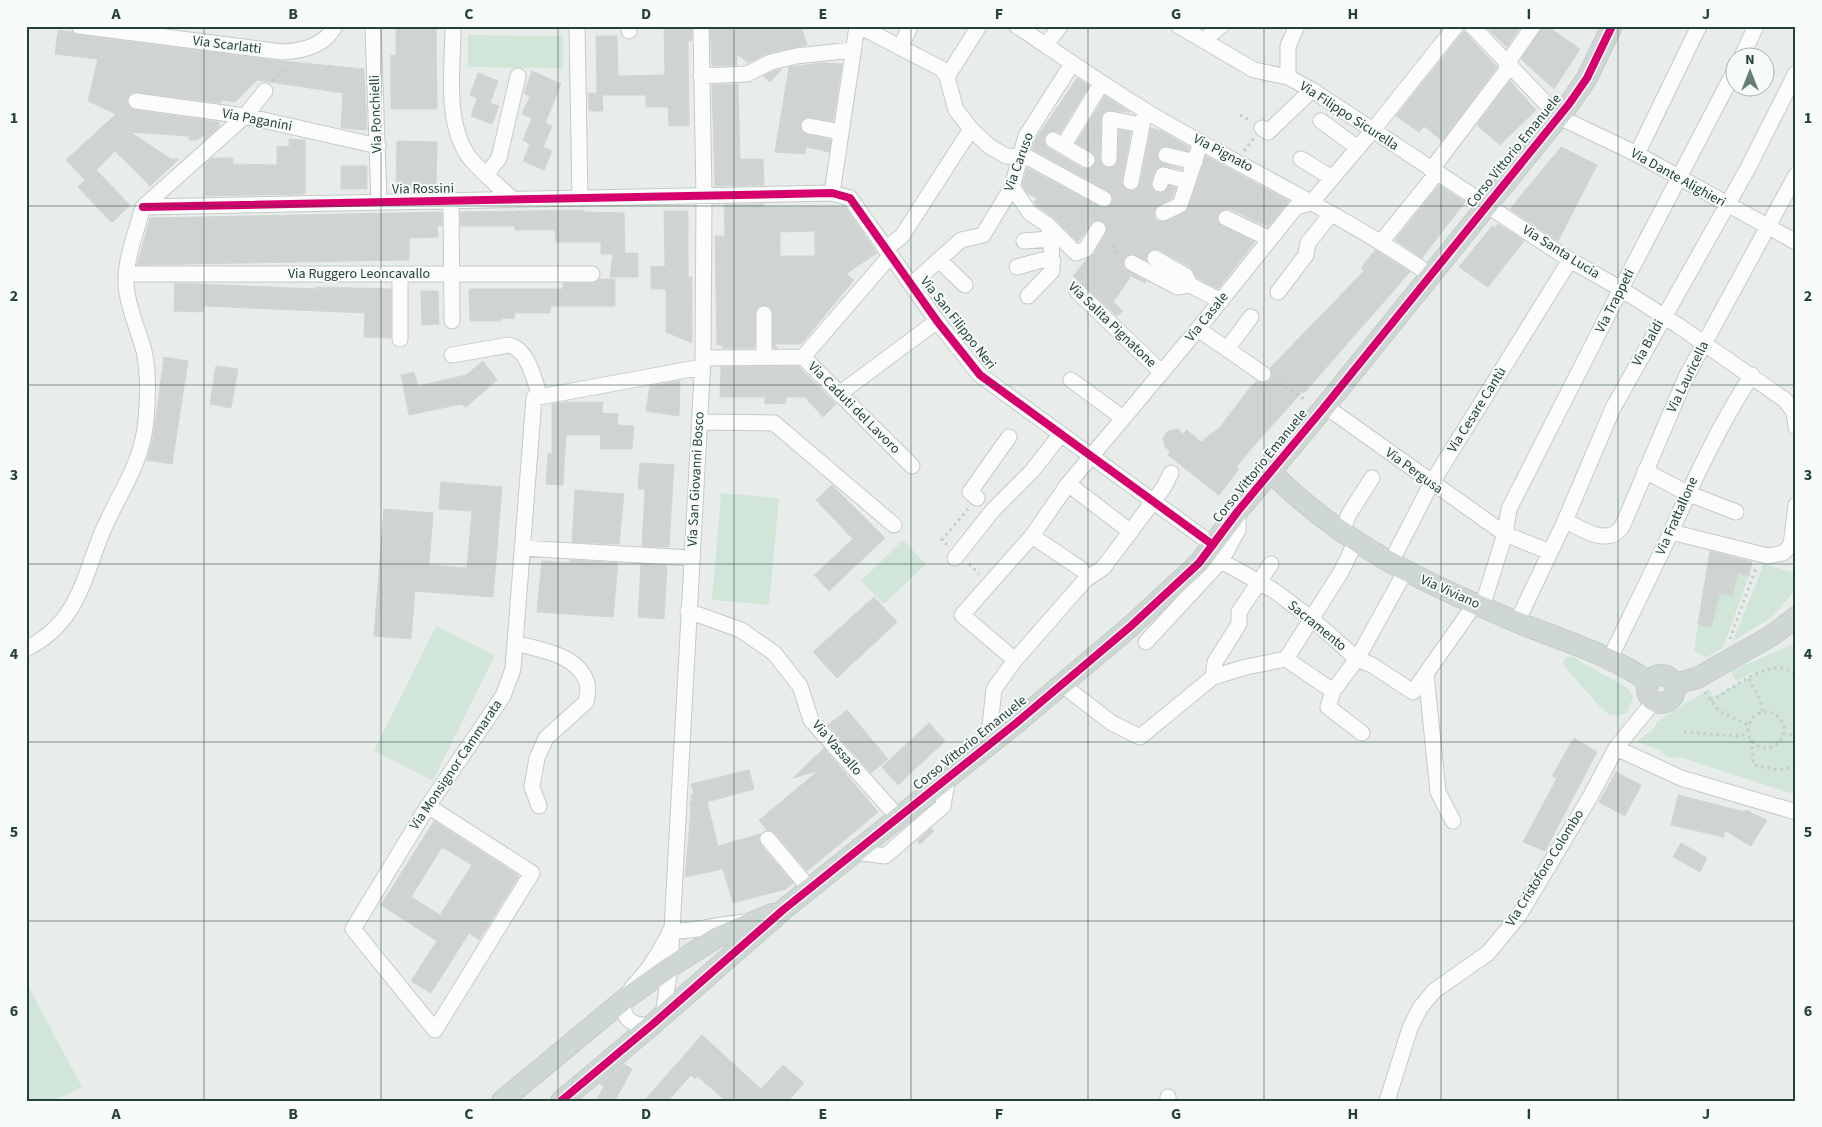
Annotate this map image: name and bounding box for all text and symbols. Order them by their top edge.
text: A [110,3,121,25]
text: B [288,3,298,25]
text: C [464,3,474,25]
text: D [641,3,651,25]
text: E [819,3,827,25]
text: F [995,3,1003,25]
text: G [1171,3,1181,25]
text: H [1348,3,1358,25]
text: I [1527,3,1531,25]
text: J [1702,3,1710,25]
street label: Via Scarlatti [191,31,263,59]
north arrow [1724,48,1774,98]
text: N [1745,50,1755,70]
street label: Via Ponchielli [365,75,387,153]
street label: Via Filippo Sicurella [1296,76,1402,156]
street label: Corso Vittorio Emanuele [1462,90,1566,212]
street label: Via Paganini [220,103,294,137]
text: 1 [10,107,18,129]
text: 1 [1804,107,1812,129]
street label: Via Pignato [1189,129,1257,177]
street label: Via Caruso [999,130,1039,194]
street label: Via Dante Alighieri [1627,144,1729,212]
street label: Via Rossini [392,178,454,200]
street label: Via Santa Lucia [1518,220,1604,284]
street label: Via Ruggero Leoncavallo [288,264,430,284]
street label: Via Trappeti [1590,266,1640,336]
street label: Via San Filippo Neri [915,272,1001,374]
street label: Via Salita Pignatone [1063,278,1161,373]
text: 2 [10,285,18,307]
text: 2 [1804,285,1812,307]
street label: Via Casale [1181,288,1233,346]
street label: Via Baldi [1627,316,1669,370]
street label: Via Lauricella [1662,338,1714,416]
street label: Via Caduti del Lavoro [803,357,905,459]
street label: Via Cesare Cantù [1443,363,1511,457]
street label: Corso Vittorio Emanuele [1208,405,1312,527]
street label: Via San Giovanni Bosco [682,411,710,547]
street label: Via Pergusa [1381,443,1447,499]
text: 3 [10,464,18,486]
text: 3 [1804,464,1812,486]
street label: Via Frattallone [1651,474,1703,558]
street label: Via Viviano [1417,570,1483,614]
street label: Sacramento [1283,596,1351,656]
text: 4 [10,643,19,665]
text: 4 [1804,643,1813,665]
street label: Corso Vittorio Emanuele [909,691,1031,795]
street label: Via Monsignor Cammarata [405,696,507,834]
street label: Via Vassallo [807,716,867,780]
street label: Via Cristoforo Colombo [1501,806,1589,930]
text: 5 [10,821,18,843]
text: 5 [1804,821,1812,843]
text: 6 [10,1000,18,1022]
text: 6 [1804,1000,1812,1022]
text: A [110,1103,121,1125]
text: B [288,1103,298,1125]
text: C [464,1103,474,1125]
text: D [641,1103,651,1125]
text: E [819,1103,827,1125]
text: F [995,1103,1003,1125]
text: G [1171,1103,1181,1125]
text: H [1348,1103,1358,1125]
text: I [1527,1103,1531,1125]
text: J [1702,1103,1710,1125]

